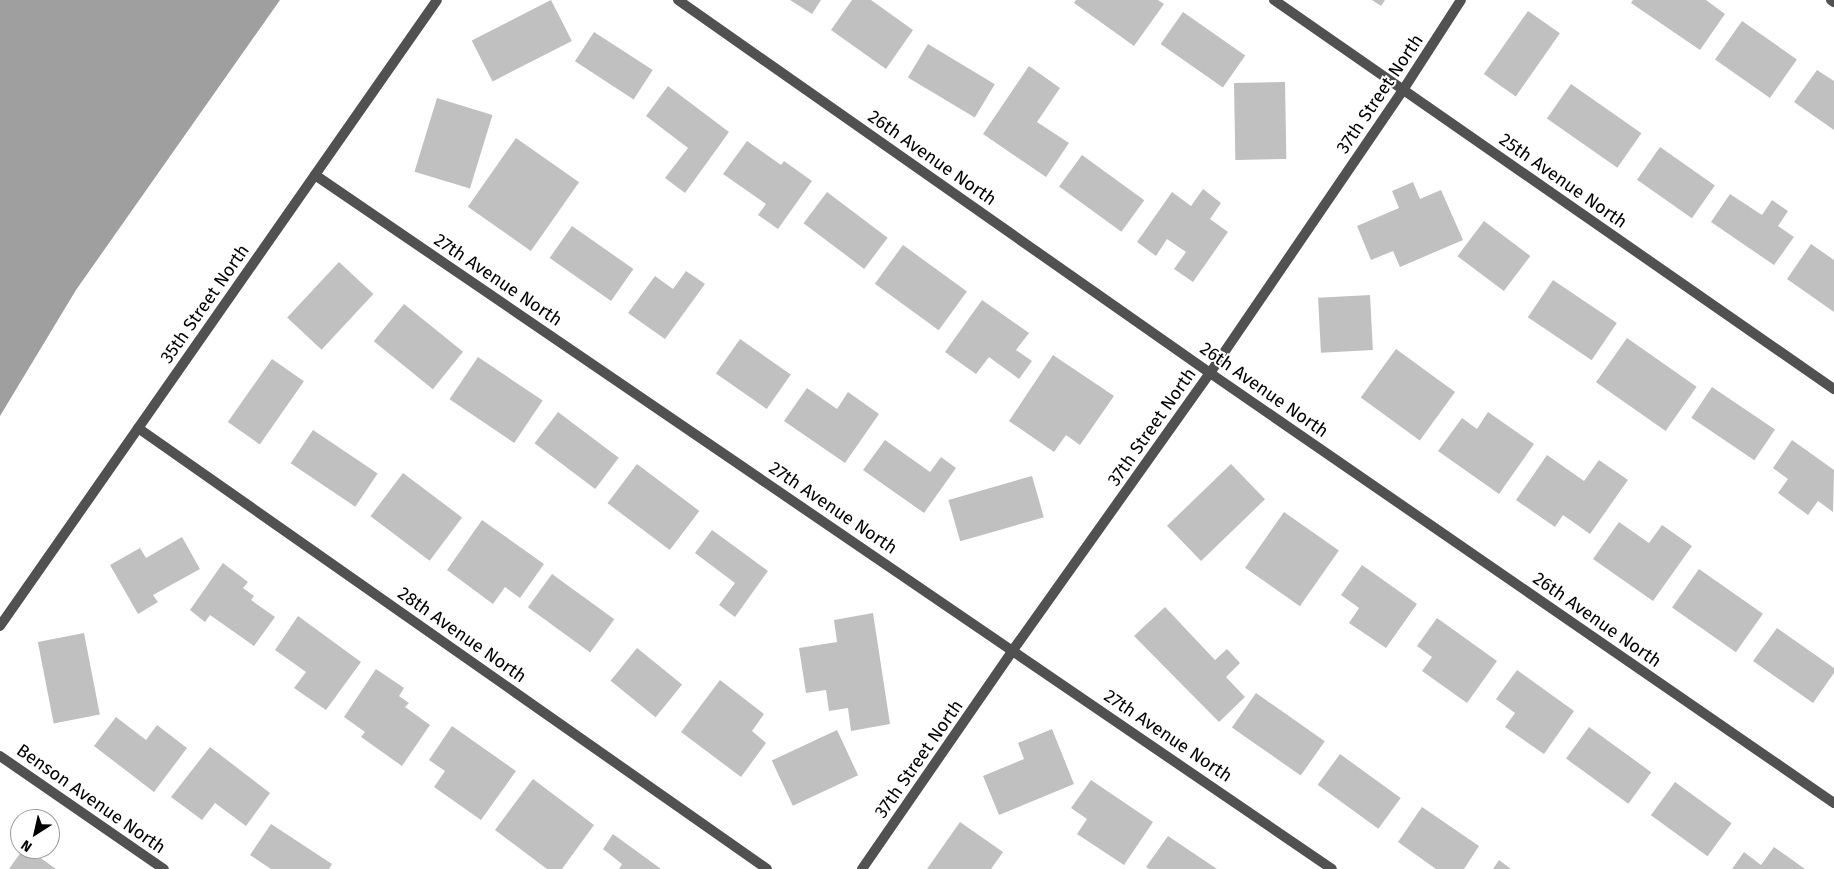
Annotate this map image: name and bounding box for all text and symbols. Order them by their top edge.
street label: 37th Street North [1332,30,1428,158]
street label: 26th Avenue North [864,106,1000,210]
street label: 25th Avenue North [1495,129,1631,233]
street label: 27th Avenue North [430,229,566,331]
street label: 35th Street North [156,240,254,368]
street label: 26th Avenue North [1196,338,1332,442]
street label: 37th Street North [1103,364,1201,490]
street label: 27th Avenue North [765,457,901,559]
street label: 26th Avenue North [1529,568,1665,672]
street label: 28th Avenue North [394,583,530,687]
street label: 27th Avenue North [1100,685,1236,787]
street label: 37th Street North [870,696,968,822]
street label: Benson Avenue North [12,739,170,859]
north arrow [10,809,60,859]

